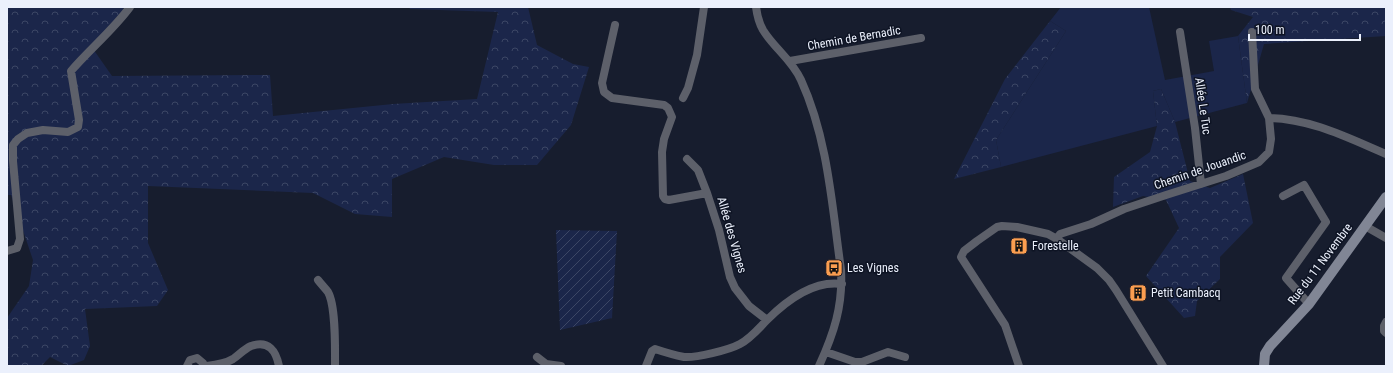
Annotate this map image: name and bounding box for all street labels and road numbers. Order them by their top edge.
street label: Chemin de Bernadic [806,23,902,53]
street label: Allée Le Tuc [1192,77,1214,136]
street label: Chemin de Jouandic [1152,148,1248,192]
street label: Allée des Vignes [714,195,750,275]
street label: Rue du 11 Novembre [1285,220,1355,307]

